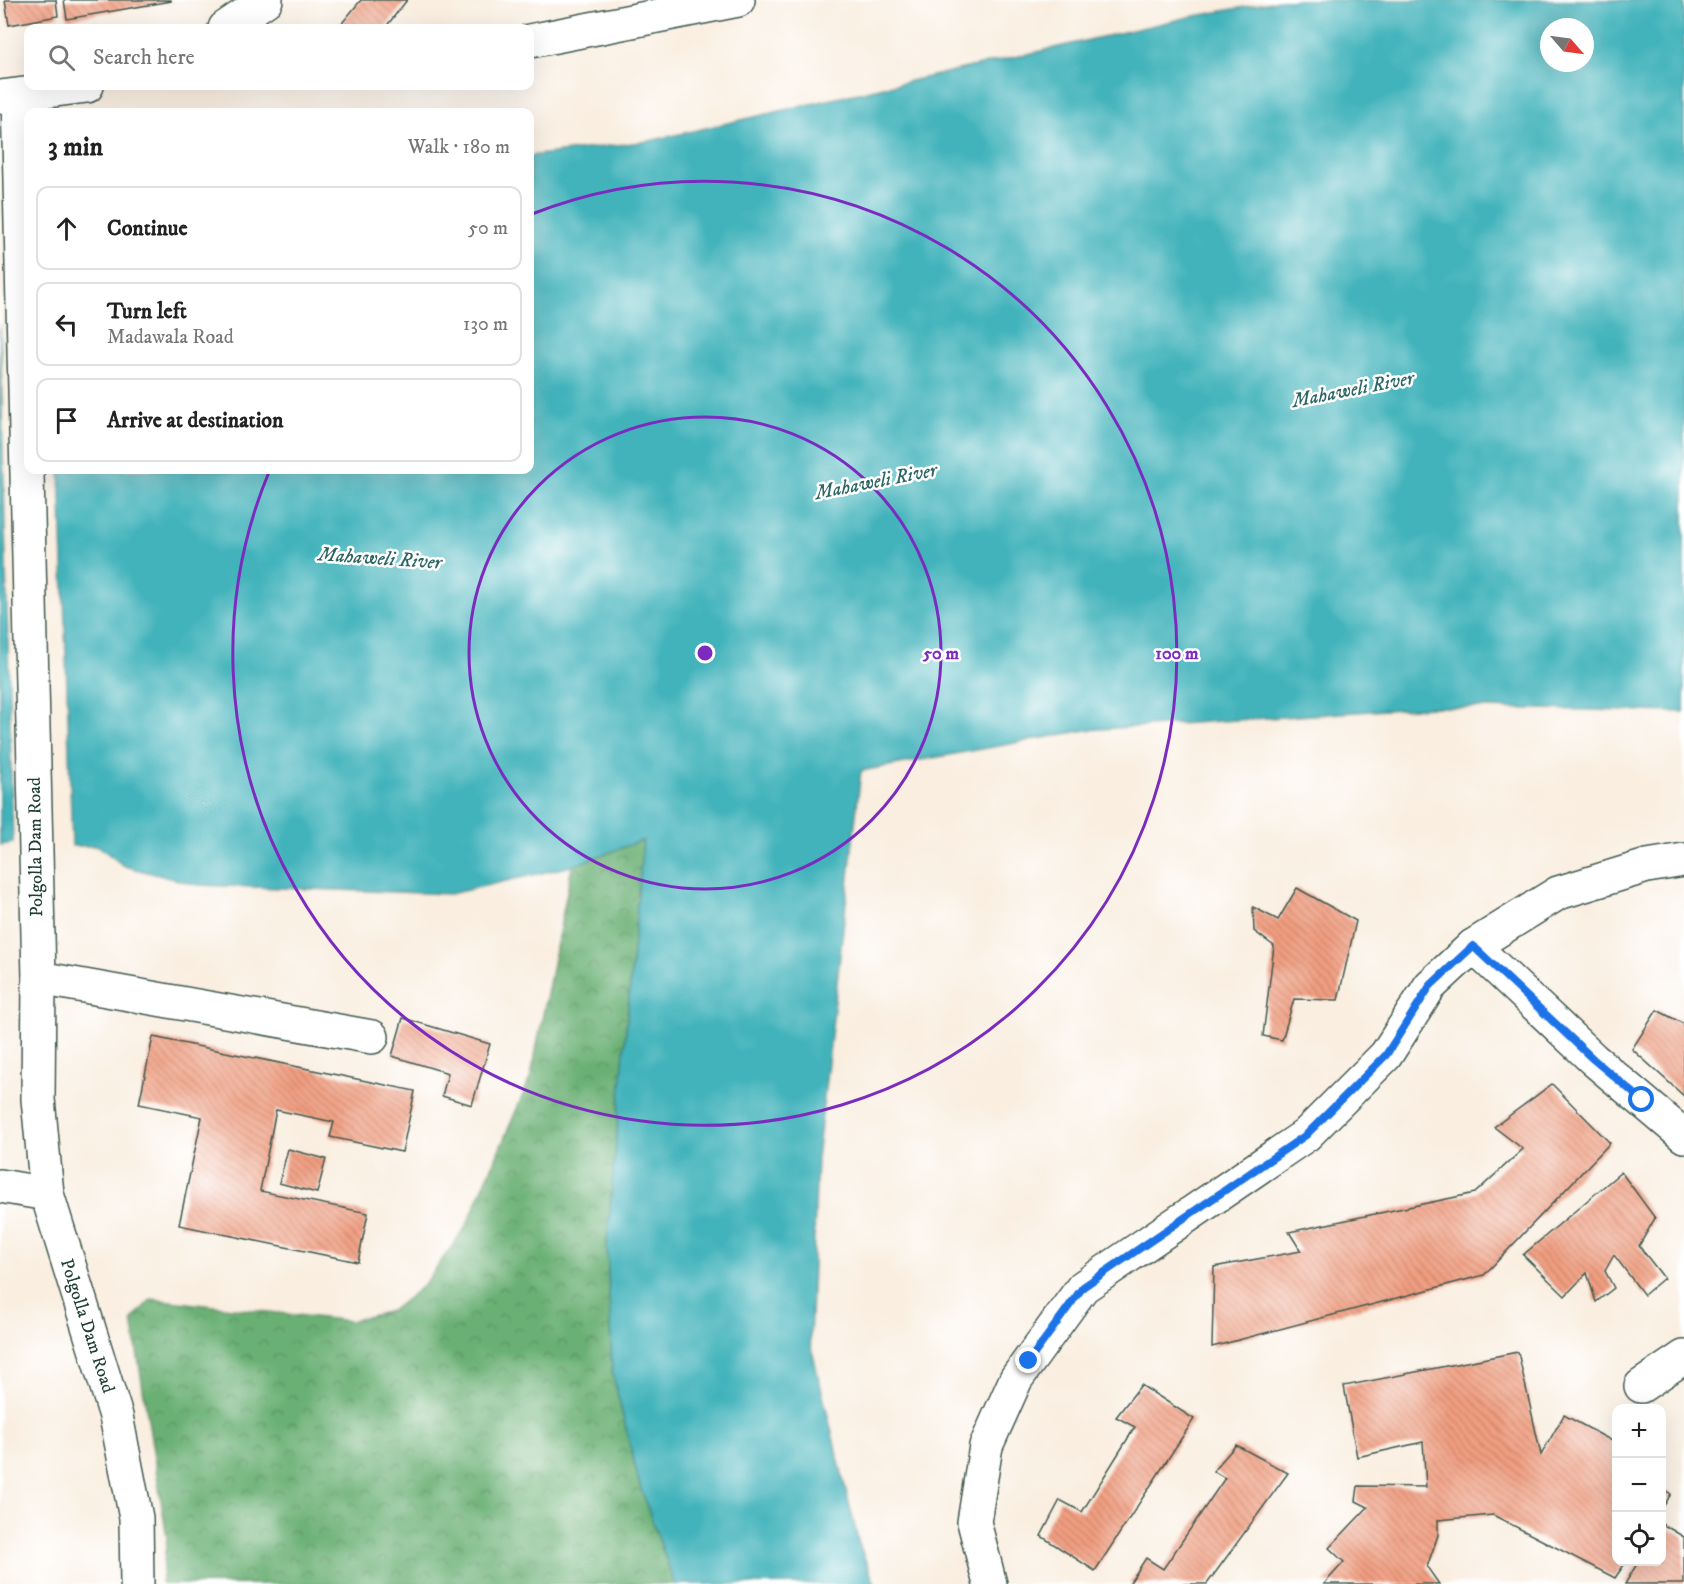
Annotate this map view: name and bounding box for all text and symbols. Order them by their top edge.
north arrow [1540,18,1594,72]
search box [24,24,534,90]
icon: search [45,41,78,74]
text: Search here [93,44,195,71]
text: 3 min [48,131,103,164]
text: Walk · 180 m [408,135,510,160]
icon: ahead [50,212,83,245]
text: Continue [107,215,188,242]
text: 50 m [468,216,508,241]
text: Turn left [107,298,187,325]
icon: left [50,308,83,341]
text: 130 m [463,312,508,337]
text: Madawala Road [107,325,234,350]
water label: Mahaweli River [1288,366,1418,414]
icon: arrive [50,404,83,437]
text: Arrive at destination [107,407,284,434]
water label: Mahaweli River [811,458,941,506]
water label: Mahaweli River [316,542,444,576]
centre of rings [695,643,715,663]
text: 50 m [922,643,959,665]
text: 100 m [1155,643,1199,665]
street label: Polgolla Dam Road [24,777,48,917]
route start [1628,1086,1654,1112]
street label: Polgolla Dam Road [55,1256,119,1396]
route end [1015,1347,1041,1373]
map controls [1612,1404,1666,1566]
button: + [1612,1404,1666,1458]
button: − [1612,1458,1666,1512]
button: locate [1612,1512,1666,1566]

